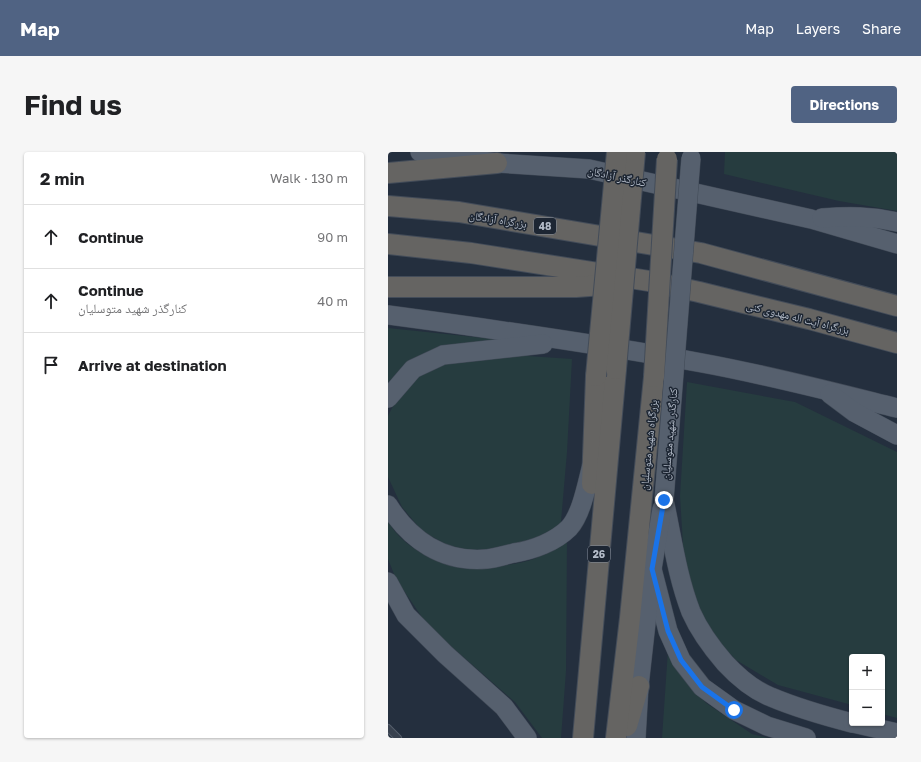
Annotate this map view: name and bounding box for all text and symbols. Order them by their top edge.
text: Map [20,17,60,40]
text: Map [745,20,774,37]
text: Layers [796,20,840,37]
text: Share [862,20,901,37]
button: Directions [791,86,897,123]
text: Find us [24,88,122,121]
street label: کنارگذر آزادگان [586,163,648,190]
text: 2 min [40,168,84,189]
text: Walk · 130 m [270,170,348,186]
street label: بزرگراه آزادگان [468,208,528,231]
road number: 48 [534,218,556,234]
icon: ahead [40,226,62,248]
text: Continue [78,228,144,246]
text: 90 m [317,229,348,245]
text: Continue [78,281,144,299]
icon: ahead [40,290,62,312]
text: 40 m [317,293,348,309]
street label: بزرگراه آیت اله مهدوی کنی [745,298,851,337]
text: کنارگذر شهید متوسلیان [78,300,187,316]
icon: arrive [40,354,62,376]
text: Arrive at destination [78,356,227,374]
street label: کنارگذر شهید متوسلیان [659,387,681,481]
street label: بزرگراه شهید متوسلیان [637,399,660,491]
route end [655,491,673,509]
road number: 26 [588,546,610,562]
map controls [849,654,885,726]
button: + [849,654,885,690]
button: − [849,690,885,726]
route start [725,701,743,719]

